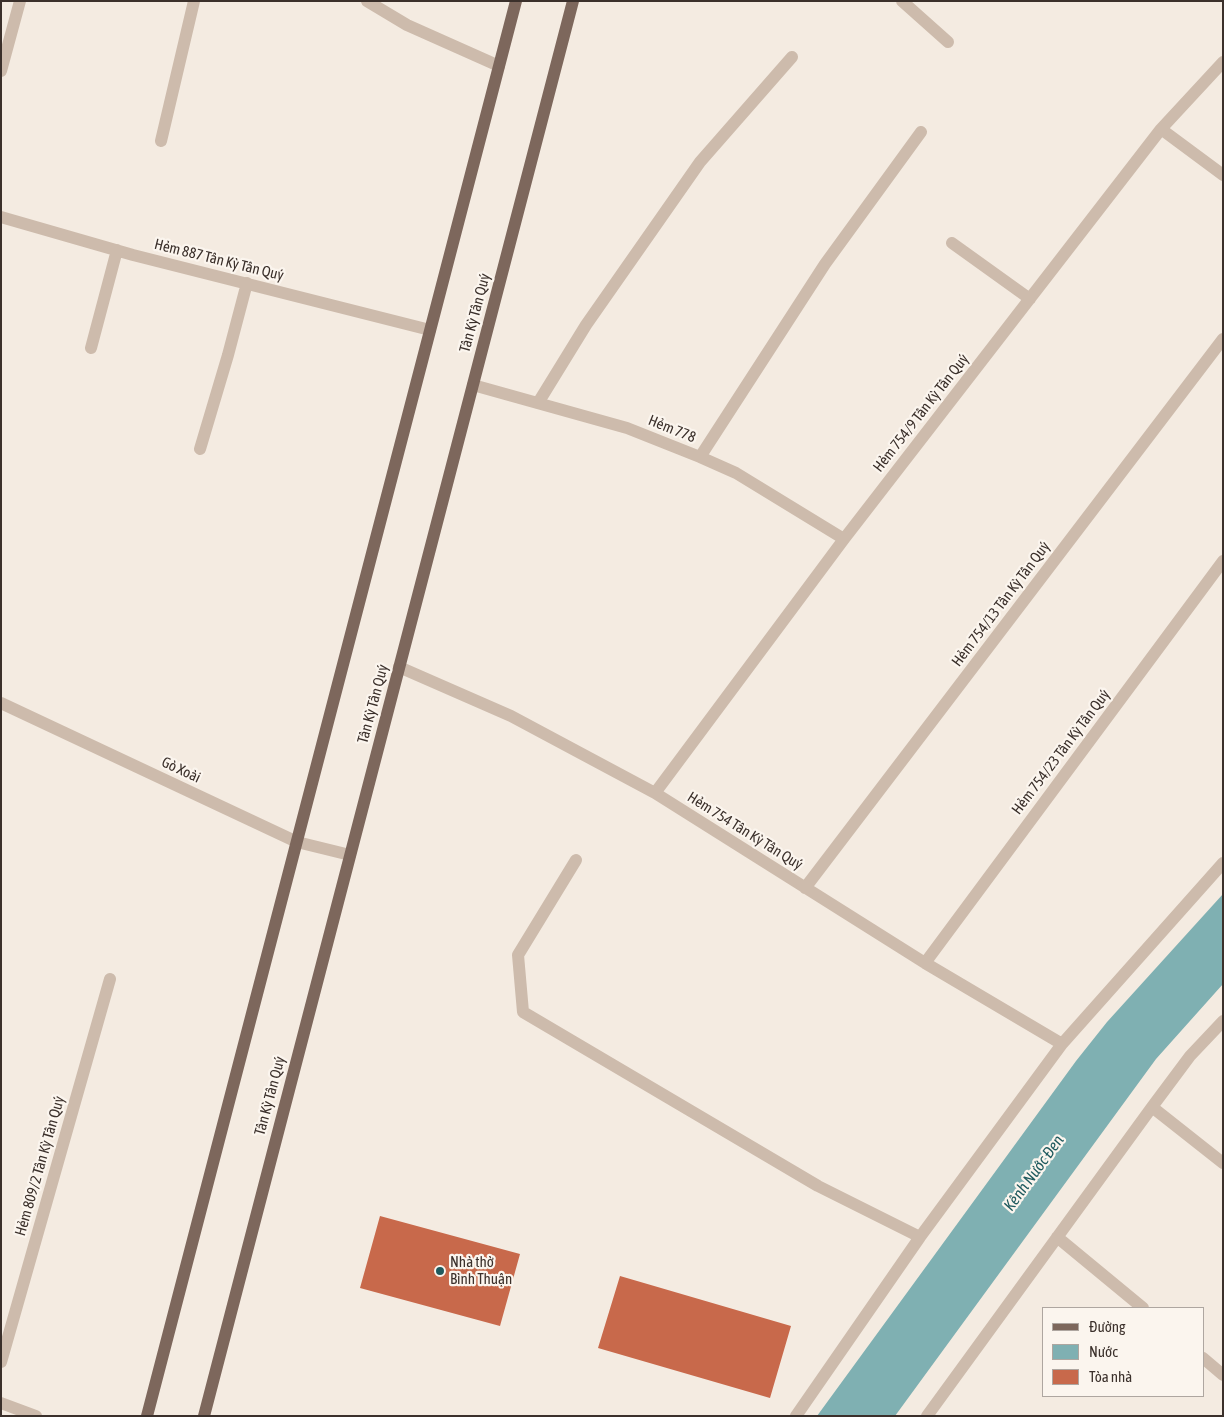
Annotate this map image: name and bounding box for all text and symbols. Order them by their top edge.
street label: Hẻm 887 Tân Kỳ Tân Quý [152,235,286,285]
street label: Tân Kỳ Tân Quý [456,272,494,354]
street label: Hẻm 754/9 Tân Kỳ Tân Quý [869,350,973,476]
street label: Hẻm 778 [646,411,698,447]
street label: Hẻm 754/13 Tân Kỳ Tân Quý [948,538,1054,670]
street label: Tân Kỳ Tân Quý [354,663,392,745]
street label: Hẻm 754/23 Tân Kỳ Tân Quý [1008,686,1114,818]
street label: Gò Xoài [159,753,203,787]
street label: Hẻm 754 Tân Kỳ Tân Quý [684,788,806,874]
street label: Tân Kỳ Tân Quý [251,1055,289,1137]
street label: Hẻm 809/2 Tân Kỳ Tân Quý [11,1094,69,1238]
water label: Kênh Nước Đen [1000,1131,1068,1215]
place label: Nhà thờ Bình Thuận [450,1253,512,1288]
marker: Nhà thờ Bình Thuận [434,1265,446,1277]
legend [1042,1307,1204,1397]
text: Đường [1089,1318,1125,1335]
text: Nước [1089,1343,1118,1360]
text: Tòa nhà [1089,1368,1132,1385]

